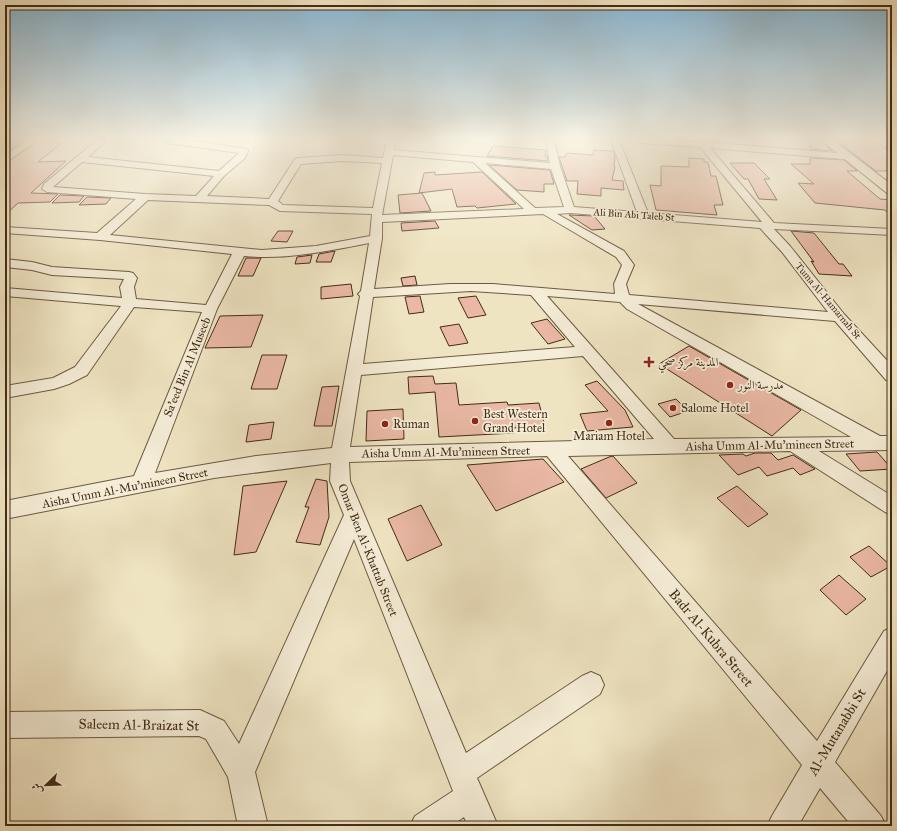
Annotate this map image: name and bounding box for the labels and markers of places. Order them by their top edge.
place label: المدينة مركز صحي [658,355,719,374]
marker: المدينة مركز صحي [643,356,655,368]
place label: مدرسة النور [737,378,784,393]
marker: مدرسة النور [725,380,735,390]
place label: Salome Hotel [681,401,750,415]
marker: Salome Hotel [668,403,678,413]
place label: Best Western Grand Hotel [483,407,548,435]
marker: Best Western Grand Hotel [470,416,480,426]
place label: Ruman [393,417,430,431]
marker: Mariam Hotel [604,418,614,428]
marker: Ruman [380,419,390,429]
place label: Mariam Hotel [573,429,646,443]

